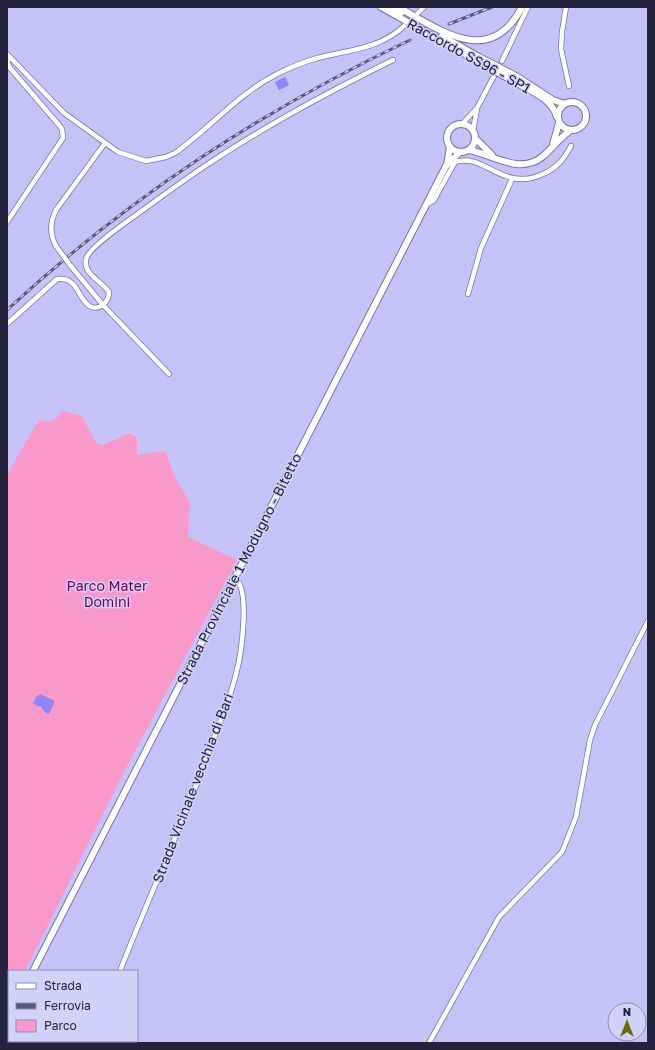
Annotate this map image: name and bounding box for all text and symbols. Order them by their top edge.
street label: Raccordo SS96 - SP1 [404,14,534,97]
street label: Strada Provinciale 1 Modugno - Bitetto [172,450,305,687]
park label: Parco Mater Domini [67,577,148,610]
street label: Strada Vicinale vecchia di Bari [148,691,237,885]
legend [8,970,138,1042]
text: Strada [44,978,82,993]
text: Ferrovia [44,998,91,1013]
north arrow [607,1002,647,1042]
text: N [623,1005,631,1018]
text: Parco [44,1018,77,1033]

